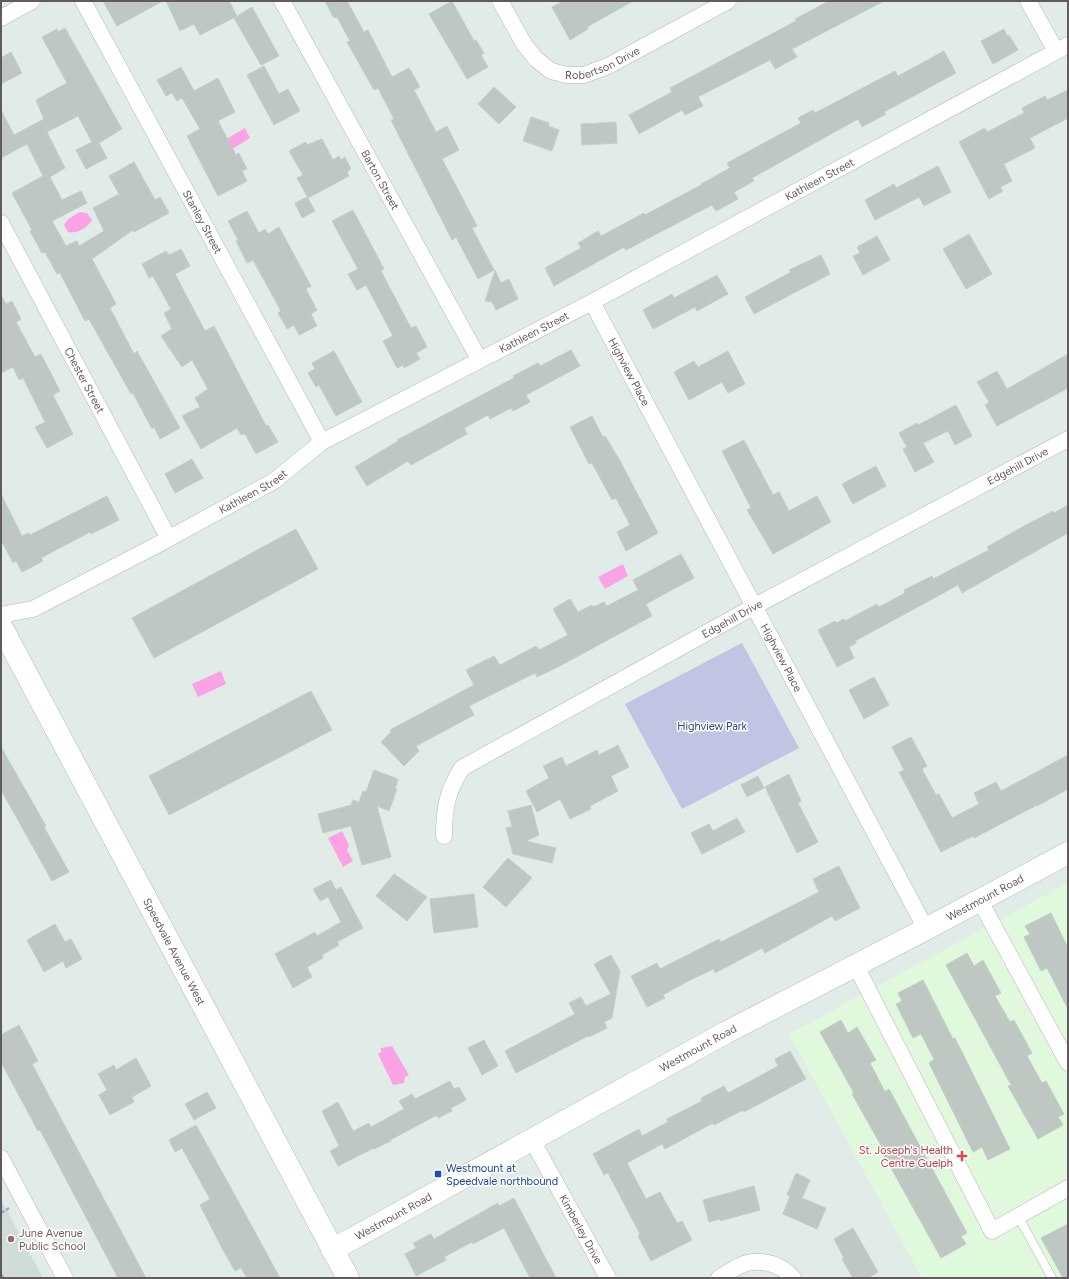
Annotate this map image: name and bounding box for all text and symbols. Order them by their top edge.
street label: Robertson Drive [565,44,642,82]
street label: Barton Street [358,148,402,212]
street label: Kathleen Street [783,156,857,204]
street label: Stanley Street [180,188,225,256]
street label: Kathleen Street [497,309,571,356]
street label: Highview Place [605,336,652,408]
street label: Chester Street [61,345,107,416]
street label: Edgehill Drive [985,445,1051,488]
street label: Kathleen Street [217,467,290,517]
street label: Edgehill Drive [700,597,765,641]
street label: Highview Place [758,622,804,694]
park label: Highview Park [677,720,748,733]
street label: Westmount Road [944,872,1026,924]
street label: Speedvale Avenue West [140,896,208,1008]
street label: Westmount Road [657,1022,739,1075]
place label: St. Joseph's Health Centre Guelph [859,1144,953,1170]
marker: St. Joseph's Health Centre Guelph [956,1150,968,1162]
place label: Westmount at Speedvale northbound [446,1162,558,1188]
marker: Westmount at Speedvale northbound [433,1169,443,1179]
street label: Westmount Road [353,1190,434,1243]
street label: Kimberley Drive [556,1192,605,1266]
place label: June Avenue Public School [19,1227,86,1253]
marker: June Avenue Public School [6,1234,16,1244]

